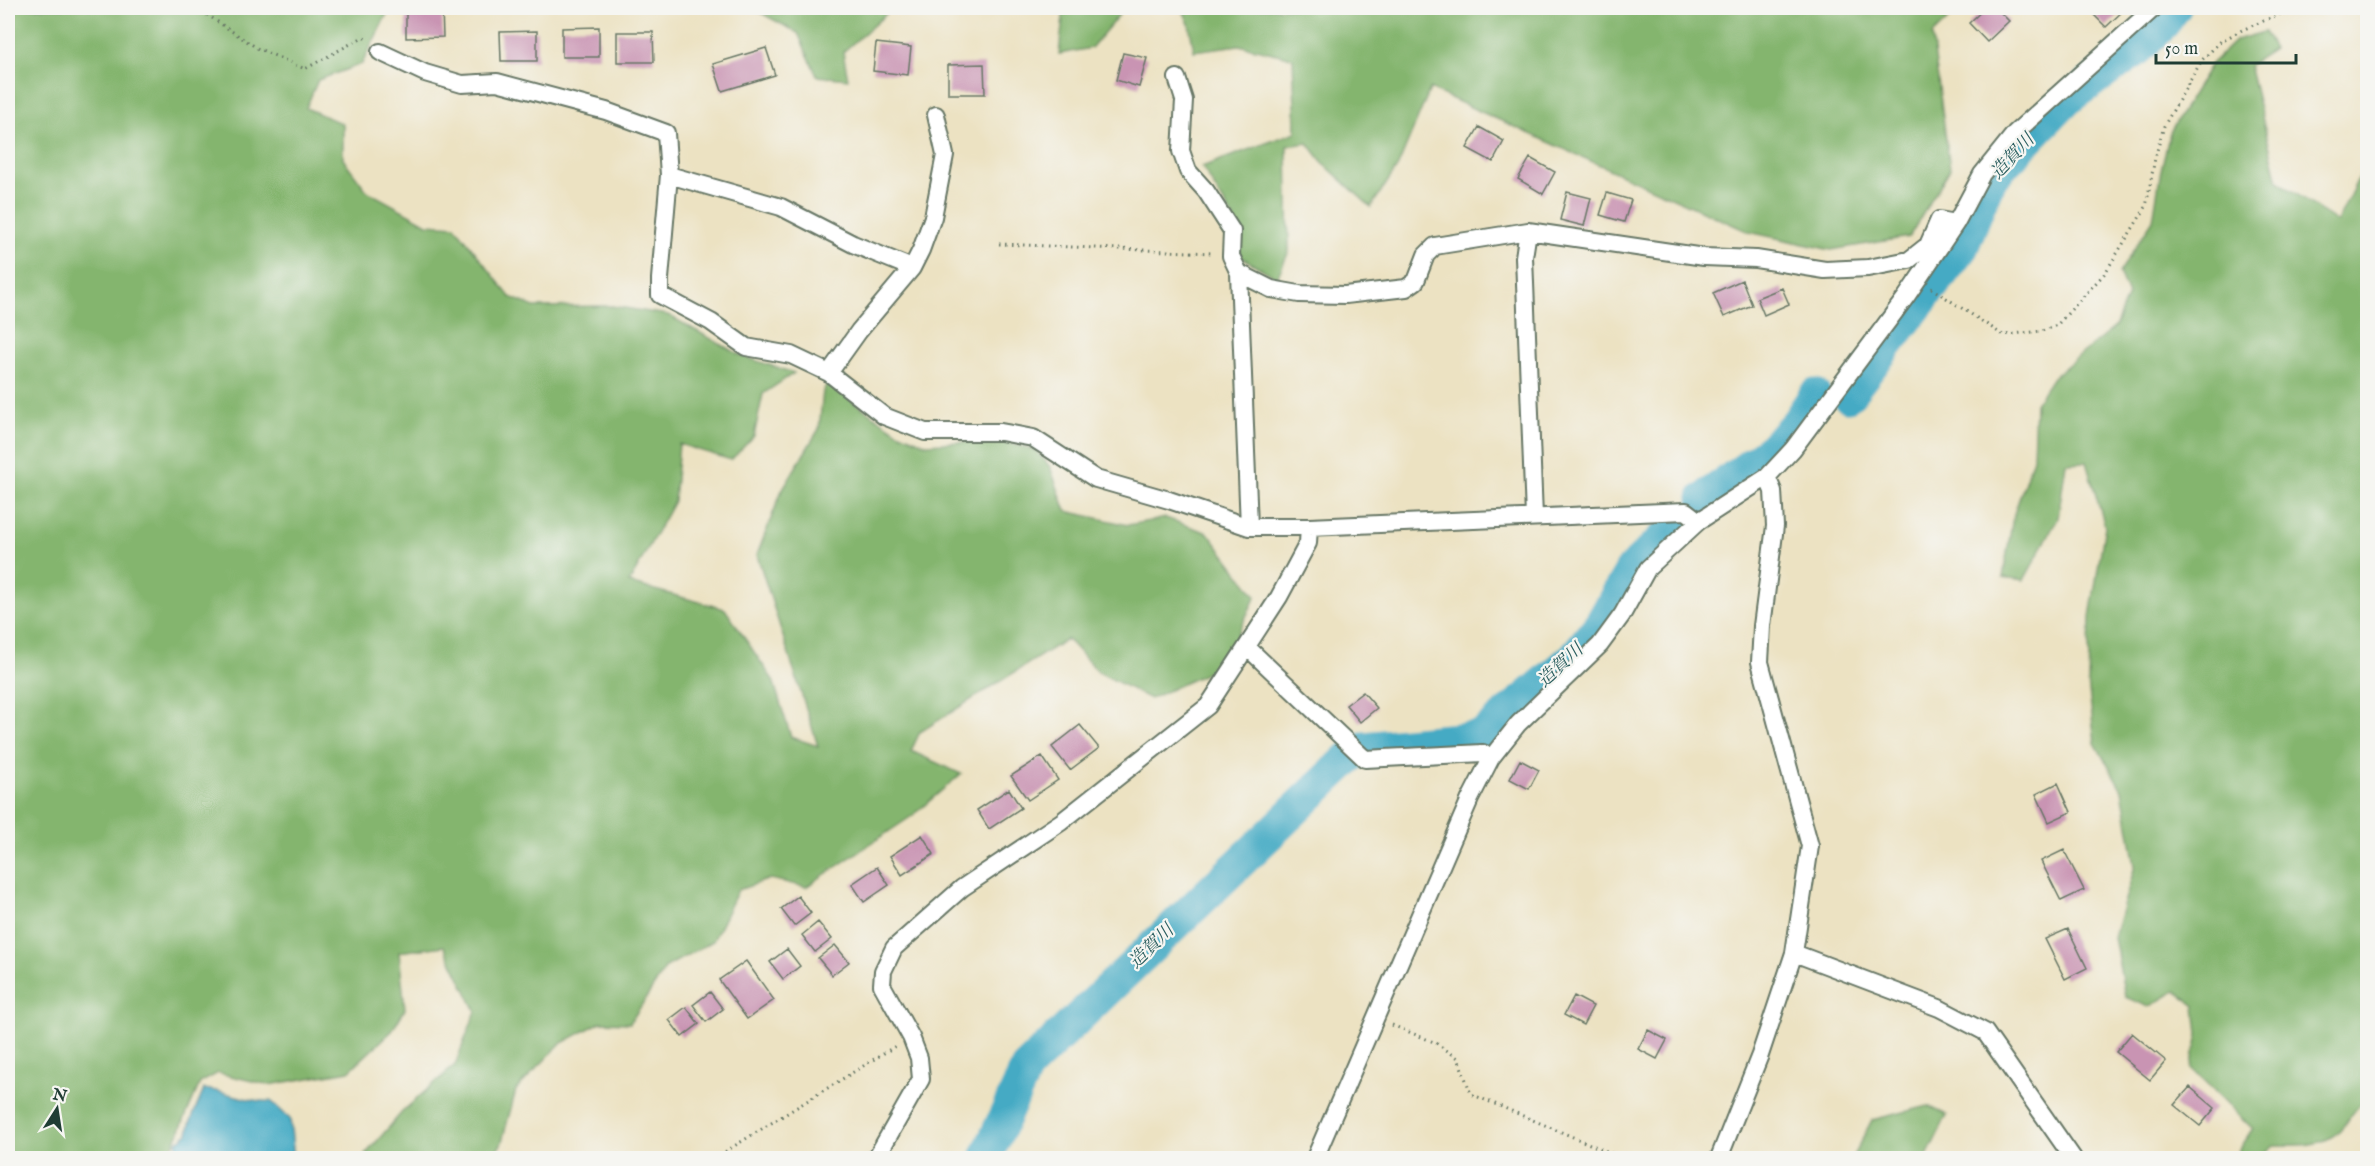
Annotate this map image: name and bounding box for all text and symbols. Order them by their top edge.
scale bar [2156,27,2296,65]
text: 50 m [2165,38,2198,61]
water label: 造賀川 [1986,128,2041,185]
water label: 造賀川 [1533,638,1590,693]
water label: 造賀川 [1125,919,1181,974]
north arrow [27,1079,87,1139]
text: N [50,1085,69,1108]

